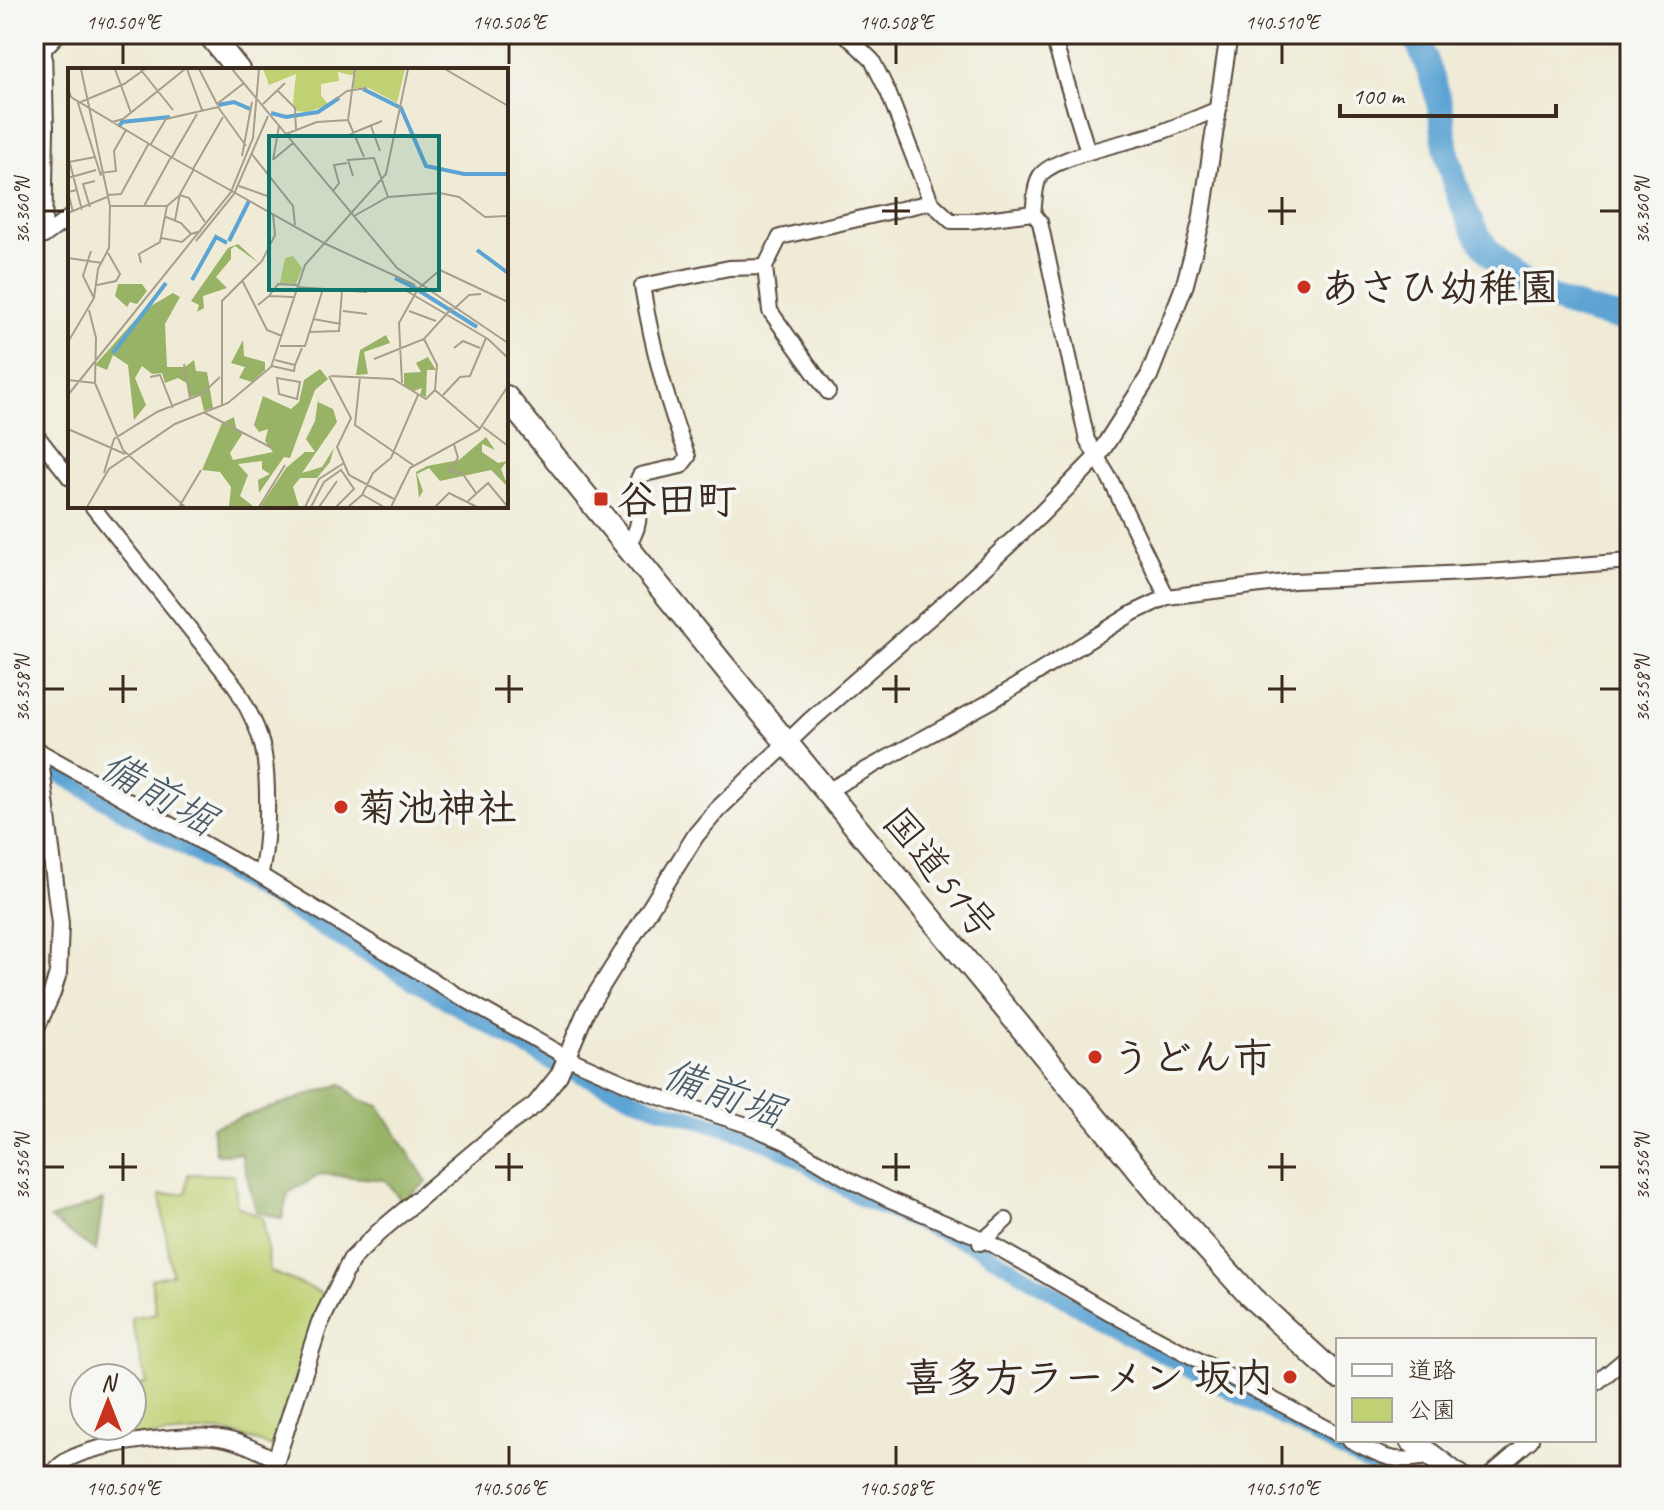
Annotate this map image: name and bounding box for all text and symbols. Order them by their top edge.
text: 140.504°E [86,10,163,35]
text: 140.506°E [472,10,549,35]
text: 140.508°E [859,10,936,35]
text: 140.510°E [1245,10,1322,35]
inset map [68,68,508,508]
scale bar [1340,68,1556,118]
text: 100 m [1352,81,1406,111]
text: 36.360°N [10,175,35,244]
text: 36.360°N [1630,175,1655,244]
place label: あさひ幼稚園 [1320,263,1559,313]
marker: あさひ幼稚園 [1295,278,1313,296]
place label: 谷田町 [617,475,737,525]
marker: 谷田町 [592,490,610,508]
text: 36.358°N [10,653,35,722]
text: 36.358°N [1630,653,1655,722]
water label: 備前堀 [90,739,229,849]
place label: 菊池神社 [357,783,517,833]
street label: 国道51号 [872,797,1009,950]
marker: 菊池神社 [332,798,350,816]
place label: うどん市 [1111,1033,1273,1083]
water label: 備前堀 [655,1047,795,1141]
marker: うどん市 [1086,1048,1104,1066]
text: 36.356°N [10,1131,35,1200]
text: 36.356°N [1630,1131,1655,1200]
legend [1336,1338,1596,1442]
place label: 喜多方ラーメン 坂内 [904,1353,1274,1403]
text: 道路 [1408,1355,1456,1385]
north arrow [68,1362,148,1442]
marker: 喜多方ラーメン 坂内 [1281,1368,1299,1386]
text: N [101,1369,118,1397]
text: 公園 [1408,1395,1456,1425]
text: 140.504°E [86,1476,163,1501]
text: 140.506°E [472,1476,549,1501]
text: 140.508°E [859,1476,936,1501]
text: 140.510°E [1245,1476,1322,1501]

